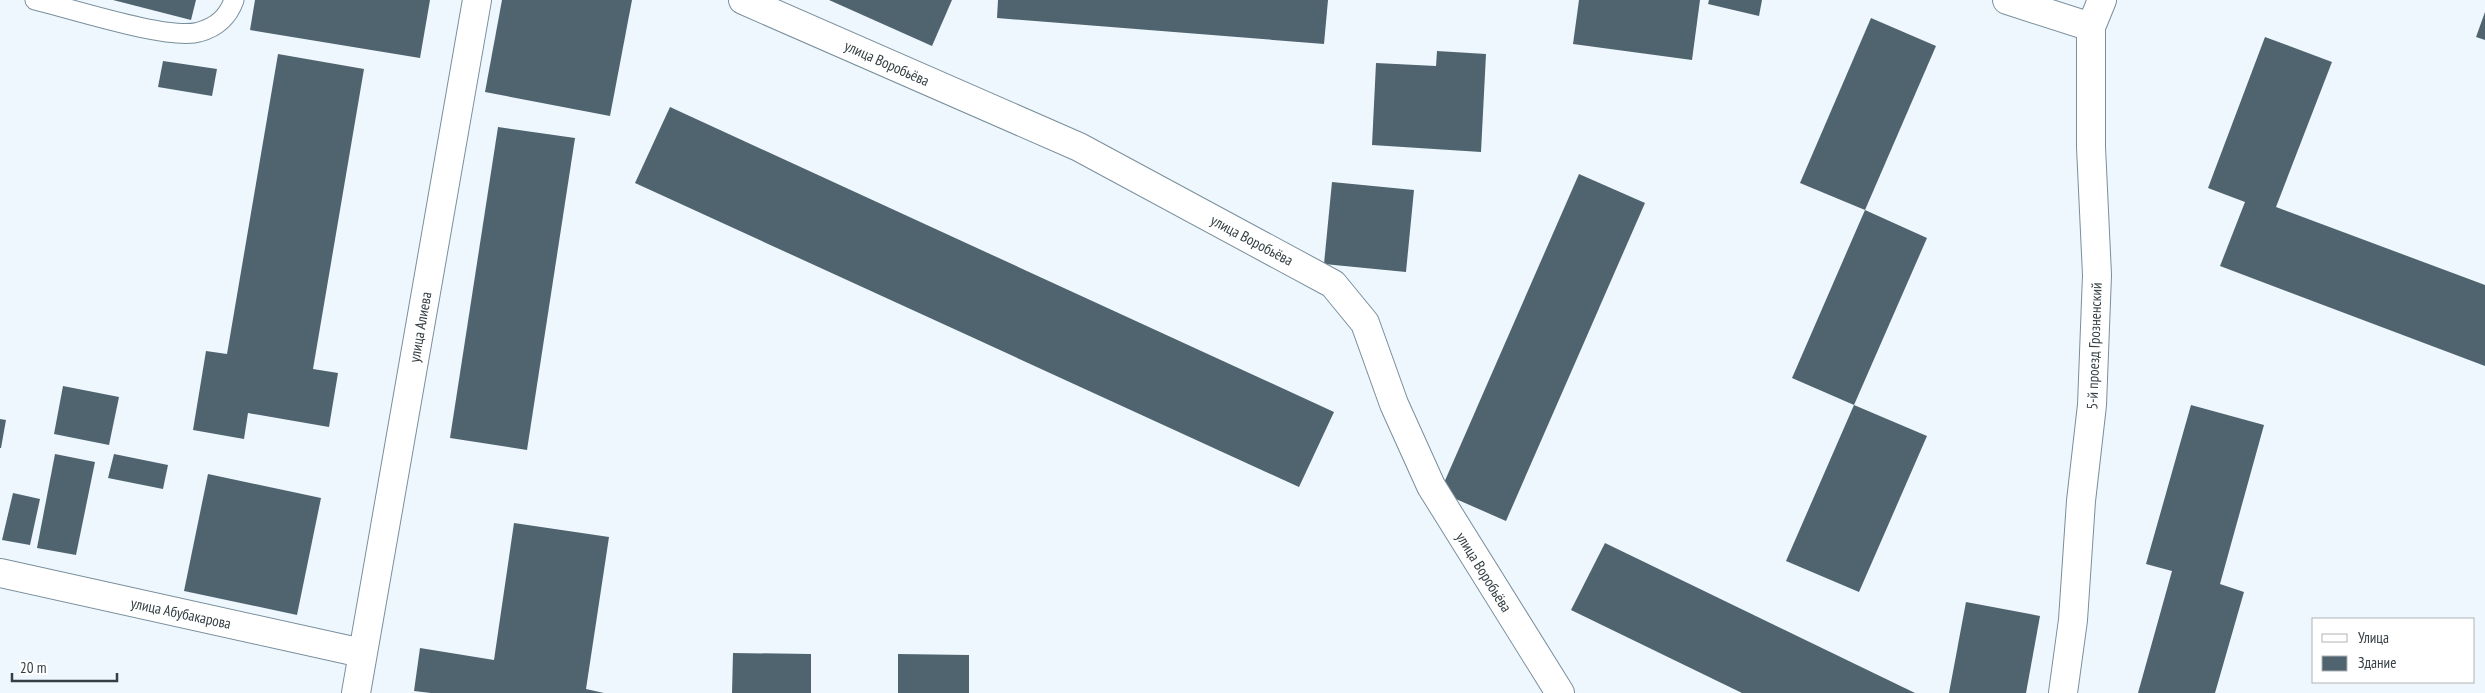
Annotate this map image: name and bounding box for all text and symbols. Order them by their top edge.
street label: улица Воробьёва [842,36,932,90]
street label: улица Воробьёва [1207,210,1297,270]
street label: 5-й проезд Грозненский [2082,282,2106,410]
street label: улица Алиева [404,290,436,364]
street label: улица Воробьёва [1452,528,1516,616]
street label: улица Абубакарова [129,593,233,633]
legend [2312,618,2475,683]
text: Улица [2358,628,2389,647]
scale bar [12,650,118,682]
text: Здание [2358,653,2396,672]
text: 20 m [20,658,46,677]

